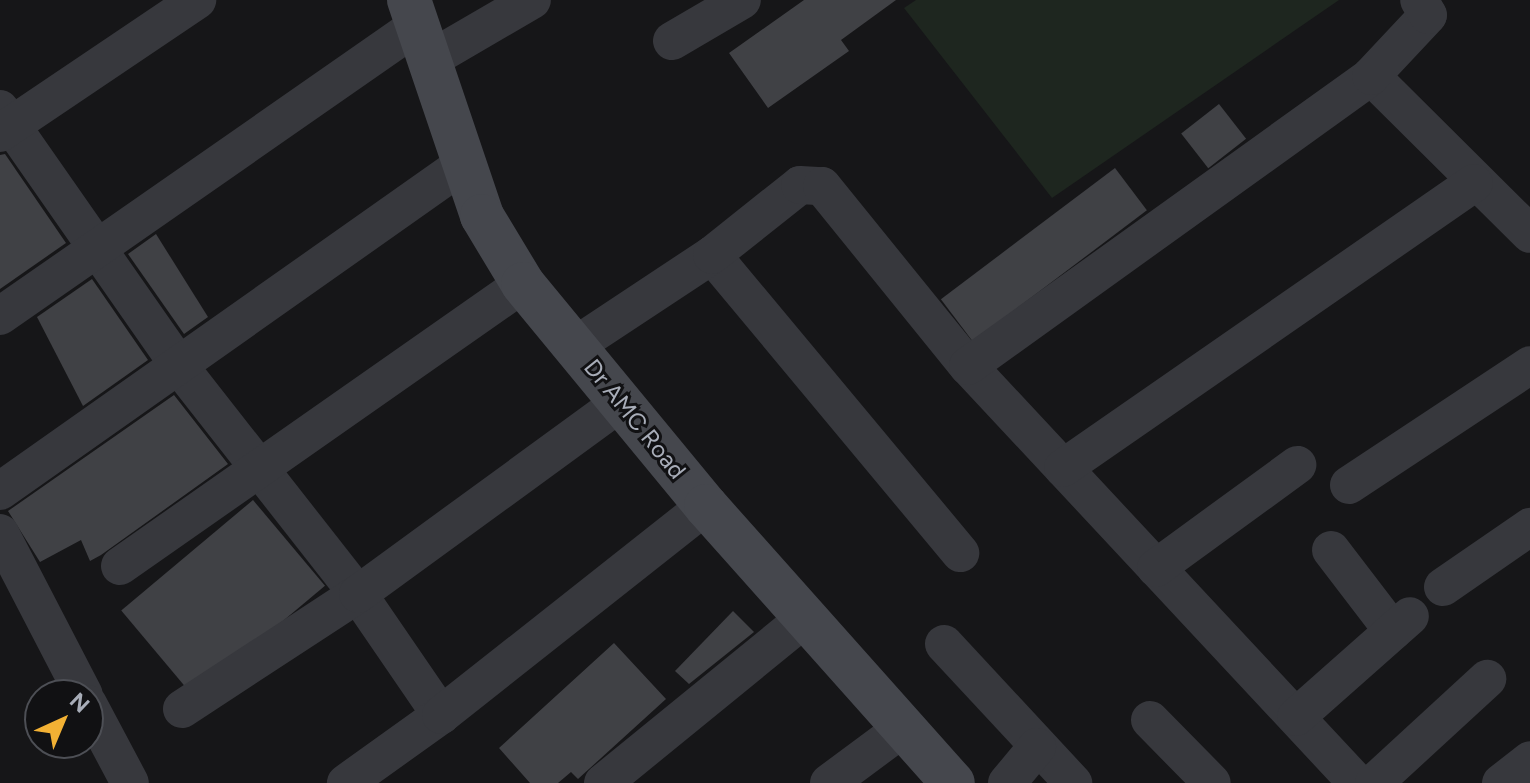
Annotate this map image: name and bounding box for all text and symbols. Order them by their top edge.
street label: Dr AMC Road [578,353,692,485]
north arrow [24,679,104,759]
text: N [64,687,95,718]

